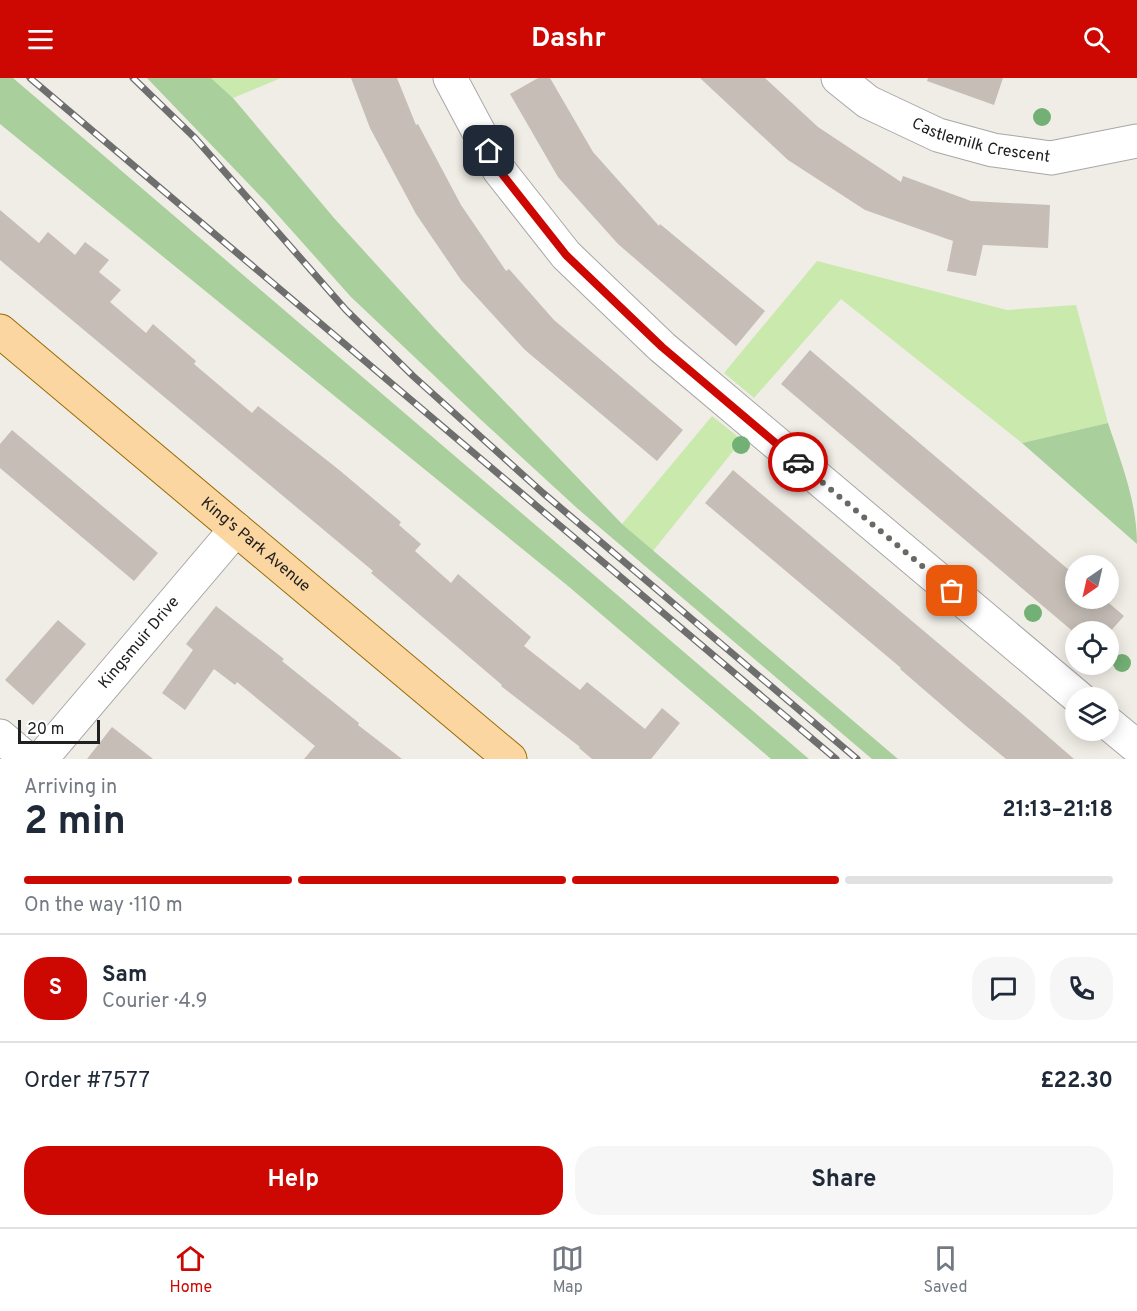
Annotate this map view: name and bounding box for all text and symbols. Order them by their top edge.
text: Dashr [531,22,606,56]
icon: menu [24,23,57,56]
icon: search [1080,23,1113,56]
street label: Castlemilk Crescent [908,114,1051,168]
pin [463,125,514,176]
icon: home [472,134,505,167]
courier [768,432,828,492]
icon: car [782,446,815,479]
street label: King's Park Avenue [196,493,314,597]
north arrow [1065,555,1119,609]
map controls [1065,555,1119,741]
pin [926,565,977,616]
icon: bag [935,574,968,607]
street label: Kingsmuir Drive [94,593,184,693]
button: locate [1065,621,1119,675]
button: layers [1065,687,1119,741]
scale bar [18,717,100,744]
text: 20 m [27,720,64,740]
text: Arriving in [24,775,117,801]
text: 21:13–21:18 [1002,797,1113,824]
text: 2 min [24,799,126,848]
text: On the way · 110 m [24,893,183,919]
button: chat [972,957,1035,1020]
button: phone [1050,957,1113,1020]
text: Sam [102,962,147,989]
text: S [49,975,62,1002]
text: Courier · 4.9 [102,989,207,1015]
text: Order #7577 [24,1068,150,1095]
text: £22.30 [1040,1068,1113,1095]
button: Help [24,1146,563,1215]
button: Share [575,1146,1113,1215]
tab: Home [170,1242,212,1298]
tab: Map [551,1242,584,1298]
tab: Saved [923,1242,967,1298]

